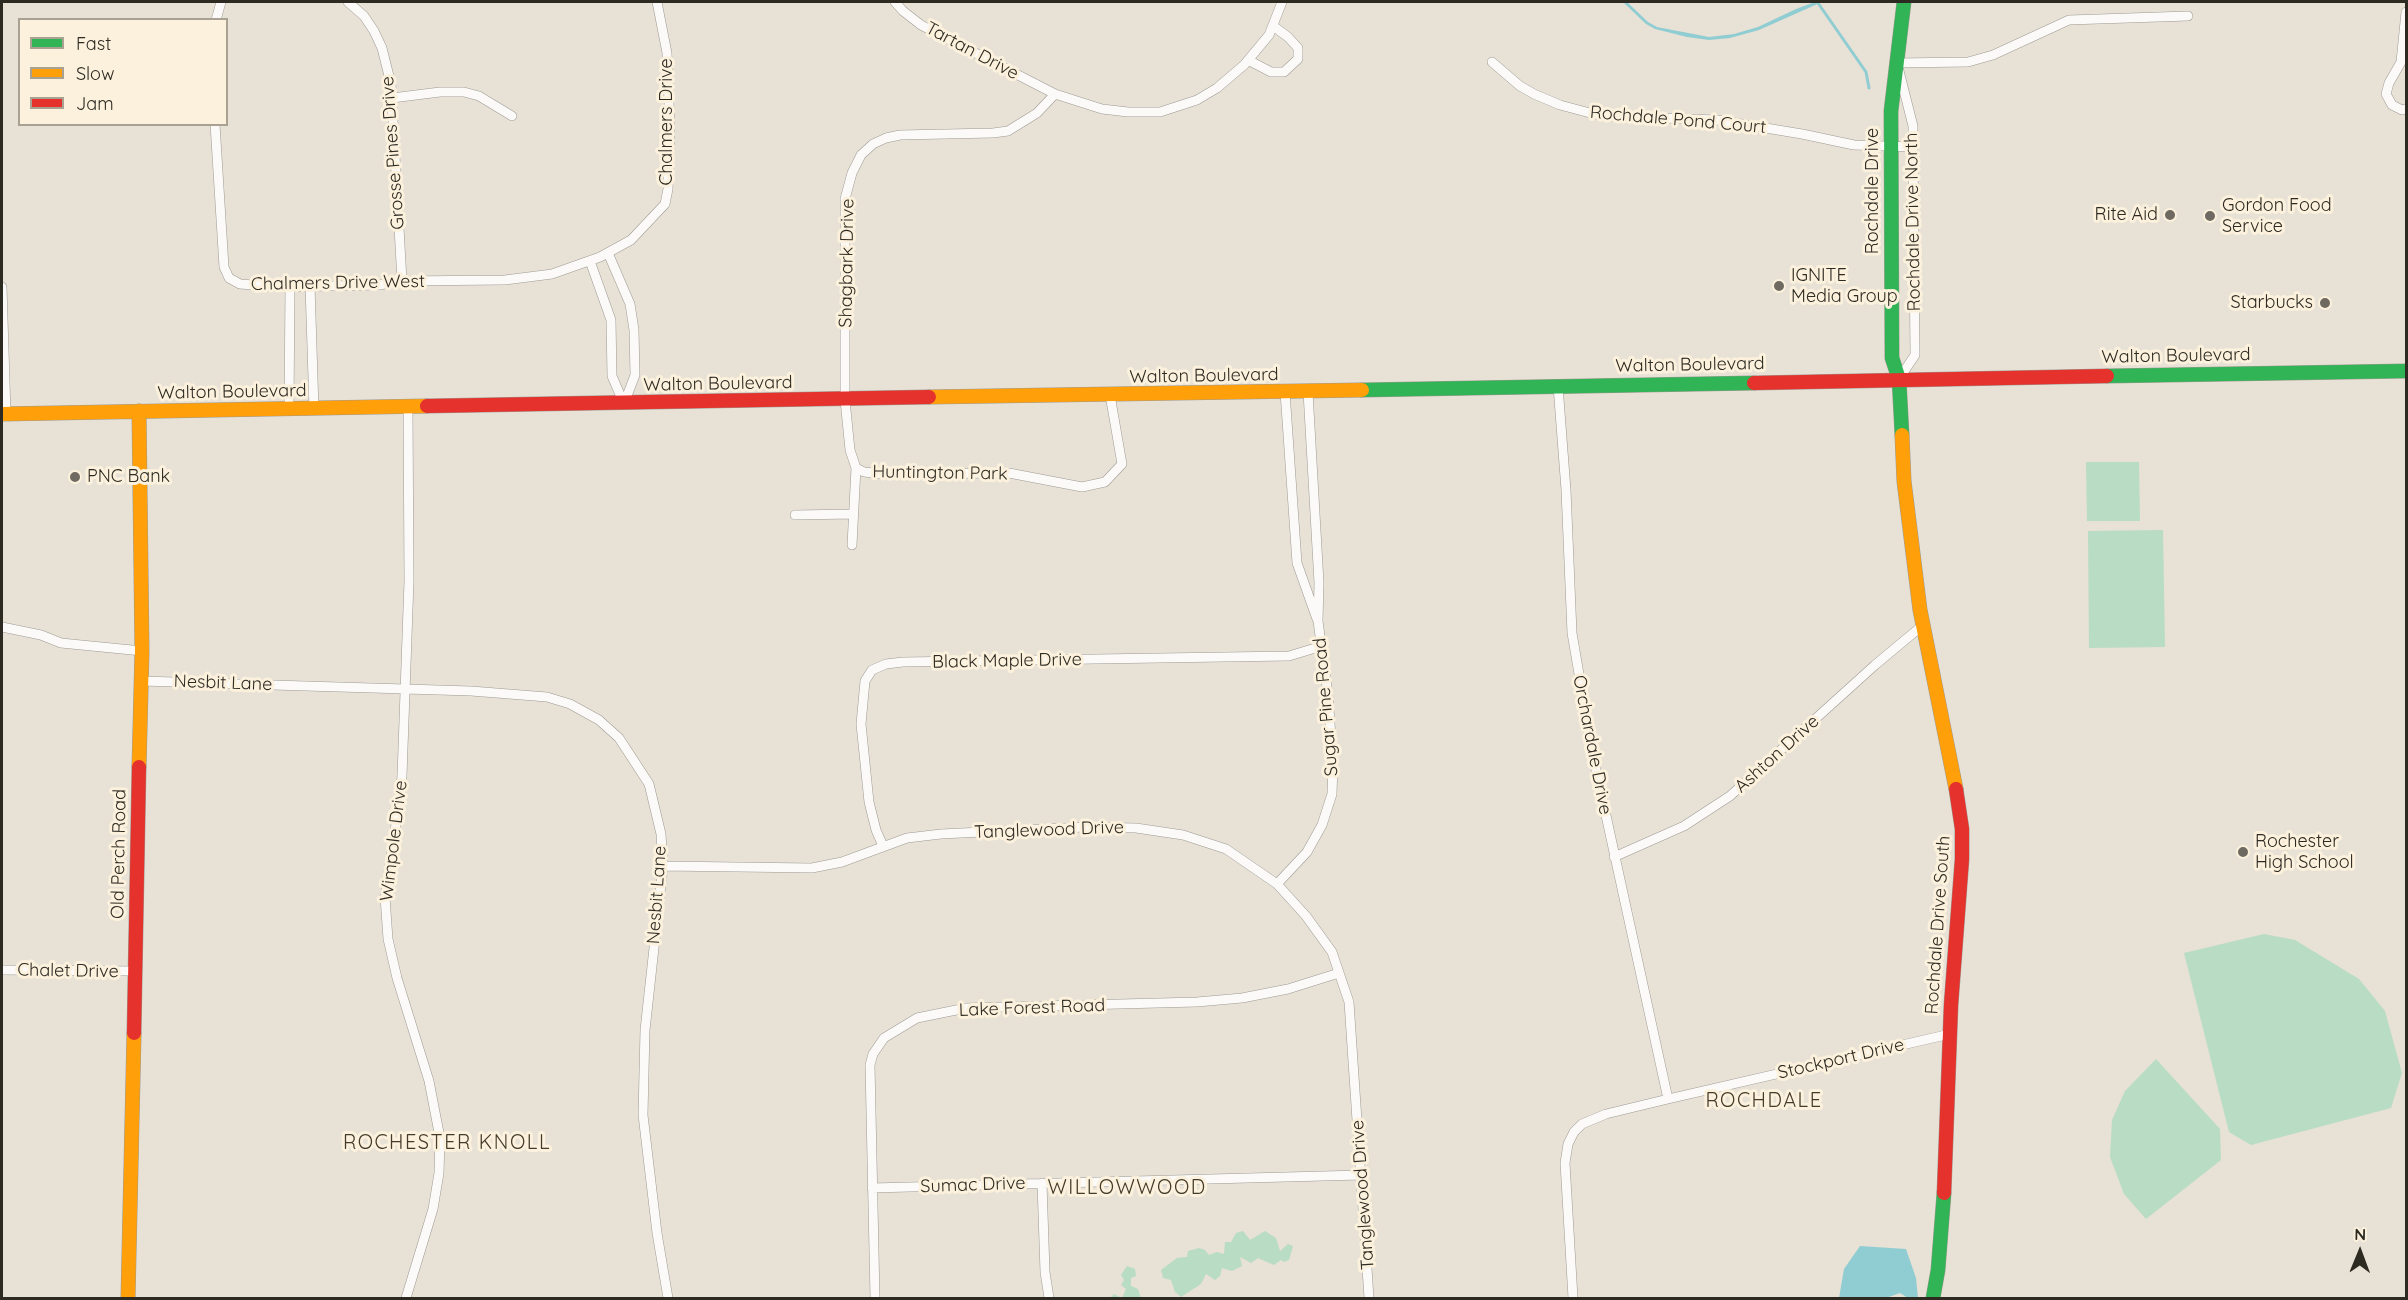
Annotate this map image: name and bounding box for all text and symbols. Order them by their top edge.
street label: Tartan Drive [922,17,1022,85]
legend [18,18,228,126]
text: Fast [76,32,111,55]
street label: Chalmers Drive [656,58,678,186]
text: Slow [76,62,114,85]
street label: Grosse Pines Drive [377,76,409,230]
text: Jam [76,92,114,115]
street label: Rochdale Pond Court [1589,102,1767,138]
street label: Rochdale Drive [1862,128,1884,254]
street label: Rochdale Drive North [1901,132,1925,312]
place label: Gordon Food Service [2222,195,2332,238]
street label: Shagbark Drive [835,198,859,328]
place label: Rite Aid [2095,204,2158,226]
marker: Rite Aid [2163,208,2177,222]
marker: Gordon Food Service [2203,209,2217,223]
place label: IGNITE Media Group [1791,265,1898,308]
street label: Chalmers Drive West [251,271,425,295]
marker: IGNITE Media Group [1772,279,1786,293]
place label: Starbucks [2230,292,2313,314]
marker: Starbucks [2318,296,2332,310]
street label: Walton Boulevard [2101,344,2251,368]
street label: Walton Boulevard [1615,353,1765,377]
street label: Walton Boulevard [1129,364,1279,388]
street label: Walton Boulevard [643,372,793,396]
street label: Walton Boulevard [157,380,307,404]
street label: Huntington Park [872,461,1008,485]
place label: PNC Bank [87,466,170,488]
marker: PNC Bank [68,470,82,484]
street label: Sugar Pine Road [1309,637,1343,777]
street label: Black Maple Drive [932,649,1082,673]
street label: Nesbit Lane [173,670,273,696]
street label: Orchardale Drive [1568,673,1616,817]
street label: Ashton Drive [1730,711,1824,797]
street label: Wimpole Drive [376,779,412,903]
street label: Old Perch Road [107,789,131,919]
street label: Tanglewood Drive [974,817,1124,843]
place label: Rochester High School [2255,831,2354,874]
street label: Rochdale Drive South [1921,835,1955,1015]
street label: Nesbit Lane [643,845,671,945]
marker: Rochester High School [2236,845,2250,859]
street label: Chalet Drive [17,959,119,983]
street label: Lake Forest Road [958,995,1106,1021]
street label: Stockport Drive [1776,1034,1906,1084]
district label: ROCHDALE [1705,1089,1823,1113]
street label: Tanglewood Drive [1347,1119,1379,1271]
district label: ROCHESTER KNOLL [343,1131,551,1155]
street label: Sumac Drive [920,1172,1026,1198]
district label: WILLOWWOOD [1047,1176,1207,1200]
north arrow [2330,1222,2390,1282]
text: N [2354,1224,2366,1244]

